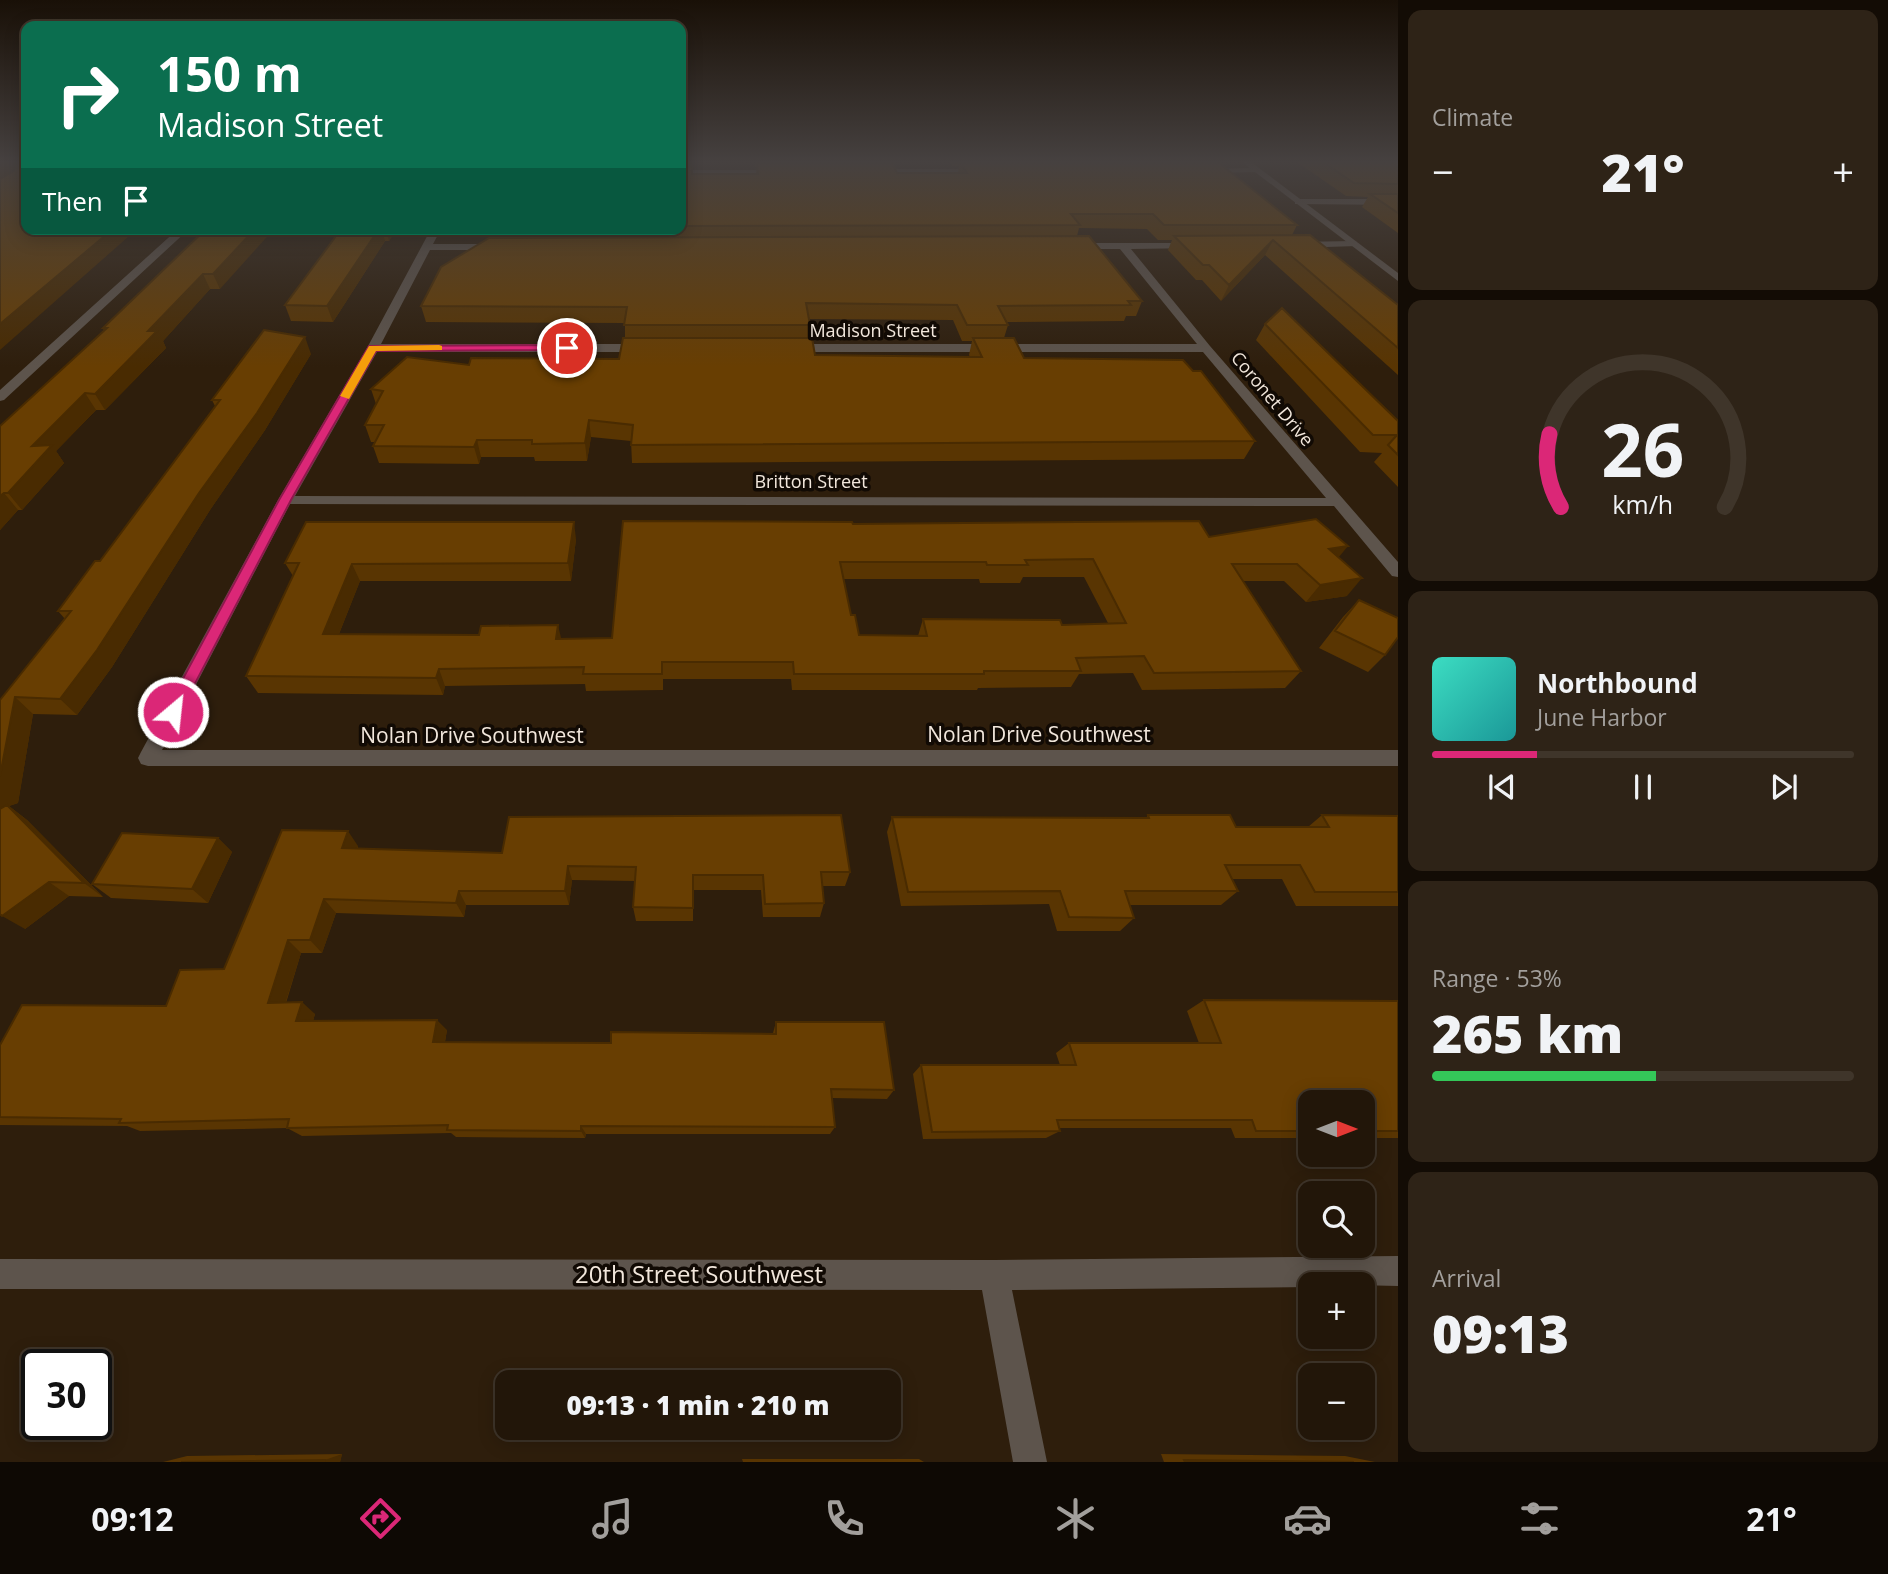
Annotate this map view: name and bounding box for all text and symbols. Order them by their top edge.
text: 150 m [157,40,302,106]
icon: right [42,49,133,140]
text: Climate [1432,101,1513,133]
text: Madison Street [157,103,383,146]
text: 21° [1602,136,1684,207]
text: − [1432,145,1454,197]
text: + [1832,145,1854,197]
icon: arrive [117,182,155,220]
text: Then [42,183,103,219]
pin [537,318,597,378]
street label: Madison Street [809,318,937,342]
icon: arrive [548,329,586,367]
street label: Coronet Drive [1226,346,1319,451]
text: 26 [1601,399,1685,498]
street label: Britton Street [754,469,868,493]
text: km/h [1613,486,1673,520]
text: Northbound [1537,665,1698,701]
position arrow [136,675,210,749]
text: June Harbor [1537,701,1667,733]
street label: Nolan Drive Southwest [927,720,1151,748]
street label: Nolan Drive Southwest [360,721,584,749]
icon: previous [1483,768,1521,806]
icon: pause [1624,768,1662,806]
icon: next [1765,768,1803,806]
text: Range · 53% [1432,962,1562,994]
text: 265 km [1432,997,1623,1068]
north arrow [1298,1090,1376,1167]
map controls [1298,1090,1375,1440]
button: search [1298,1181,1375,1258]
street label: 20th Street Southwest [575,1257,823,1290]
text: Arrival [1432,1262,1501,1294]
button: + [1298,1272,1375,1349]
text: 09:13 [1432,1297,1569,1368]
speed limit sign: 30 [21,1349,112,1440]
button: − [1298,1363,1375,1440]
text: 09:13 · 1 min · 210 m [567,1387,829,1423]
icon: directions [356,1494,405,1543]
icon: music [588,1494,637,1543]
icon: phone [820,1494,869,1543]
icon: climate [1051,1494,1100,1543]
icon: car [1283,1494,1332,1543]
icon: filters [1515,1494,1564,1543]
text: 09:12 [91,1497,174,1540]
text: 21° [1746,1497,1797,1540]

